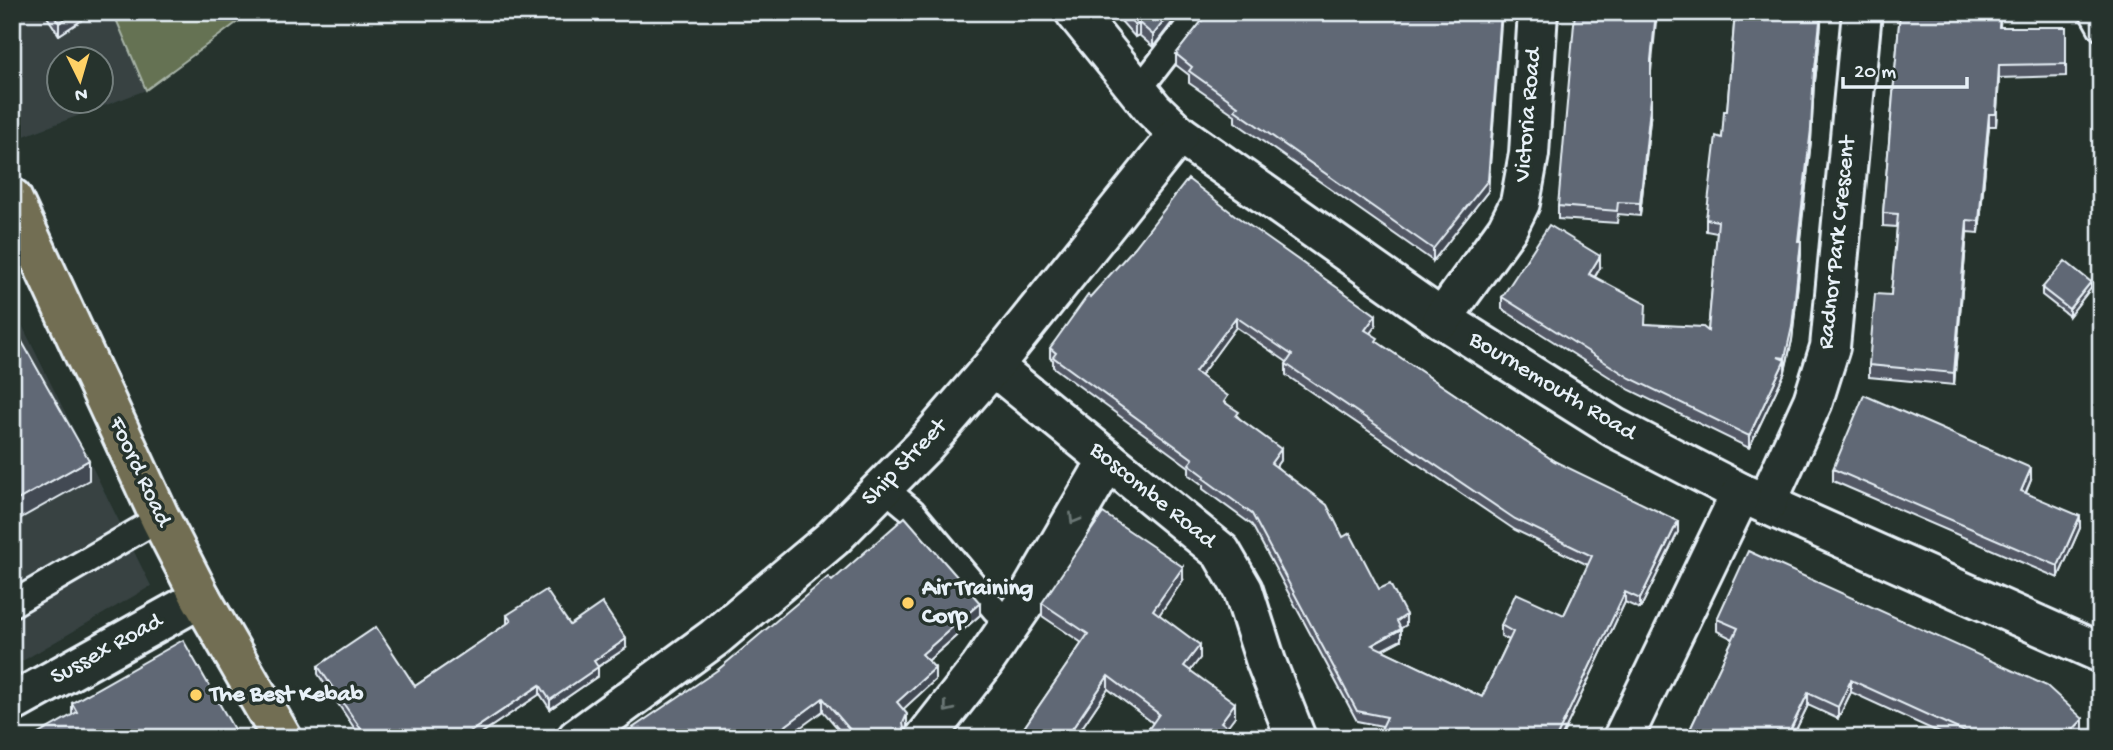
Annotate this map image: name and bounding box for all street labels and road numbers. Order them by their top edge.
street label: Victoria Road [1509,45,1549,184]
street label: Radnor Park Crescent [1812,133,1864,351]
street label: Bournemouth Road [1462,325,1642,449]
street label: Foord Road [101,412,178,533]
street label: Ship Street [856,412,955,513]
street label: Boscombe Road [1082,436,1223,557]
street label: Sussex Road [46,607,170,693]

